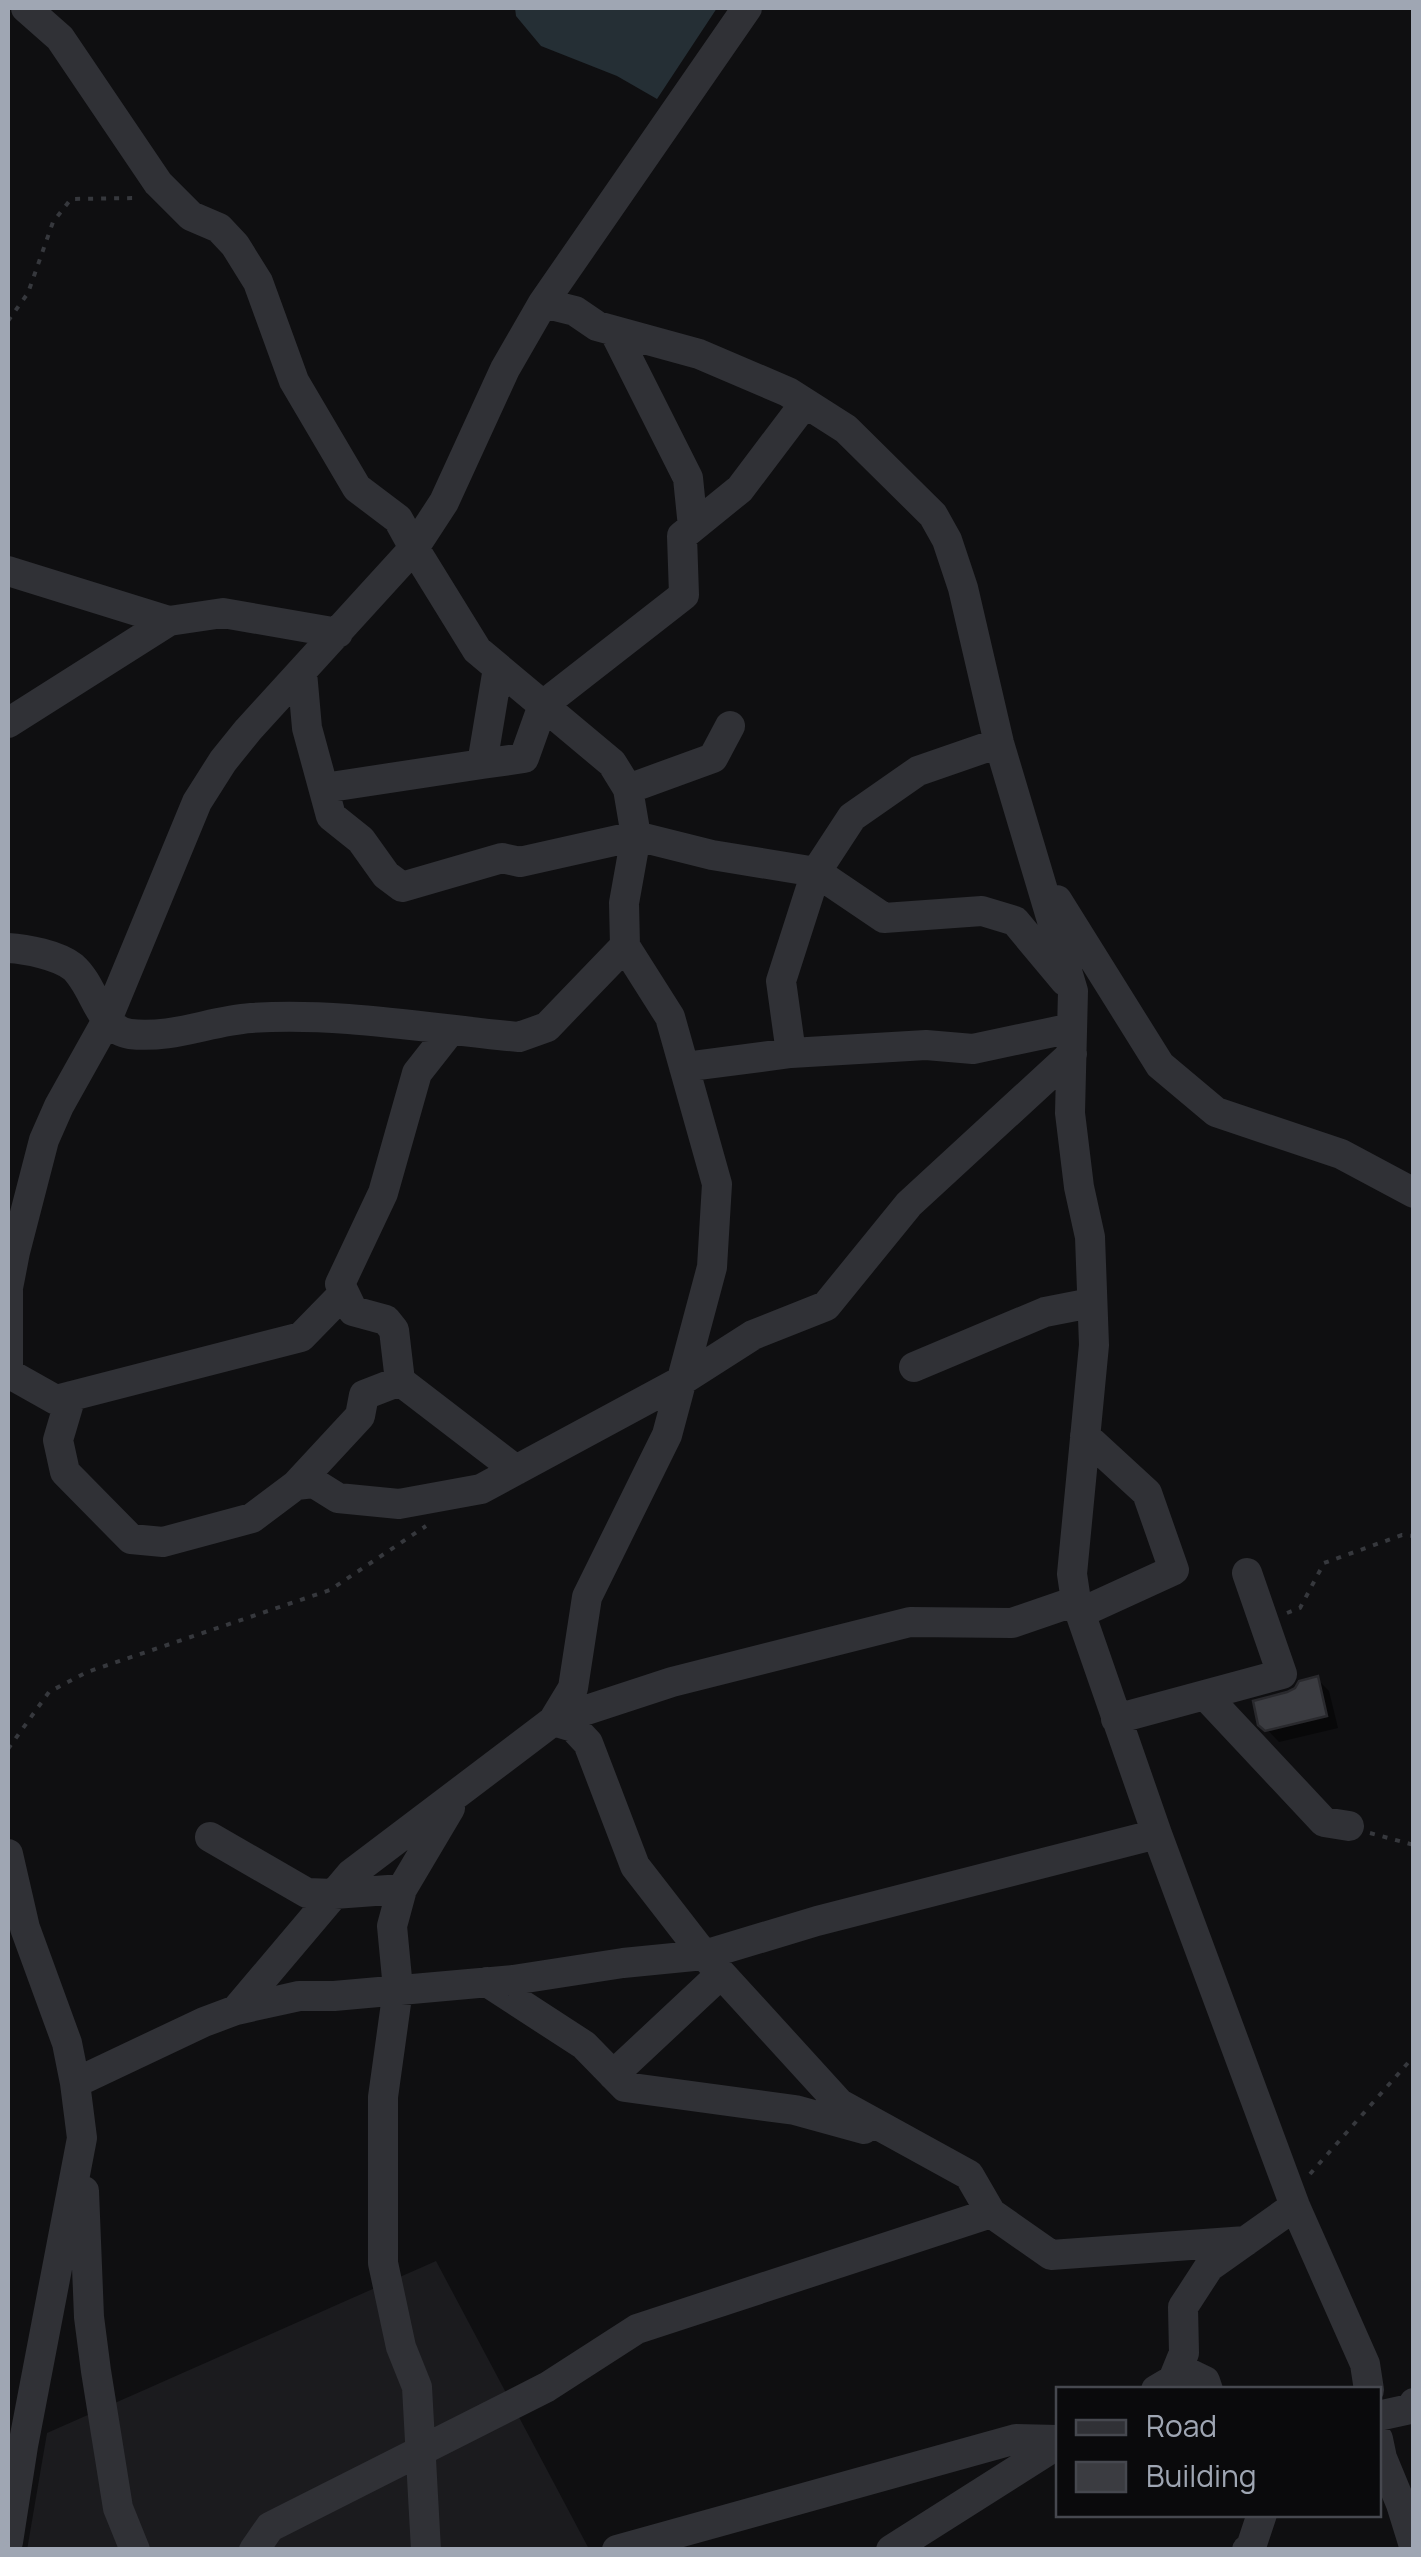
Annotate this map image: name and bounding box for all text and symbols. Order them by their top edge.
legend [1056,2387,1381,2517]
text: Road [1146,2405,1217,2446]
text: Building [1146,2455,1257,2496]

